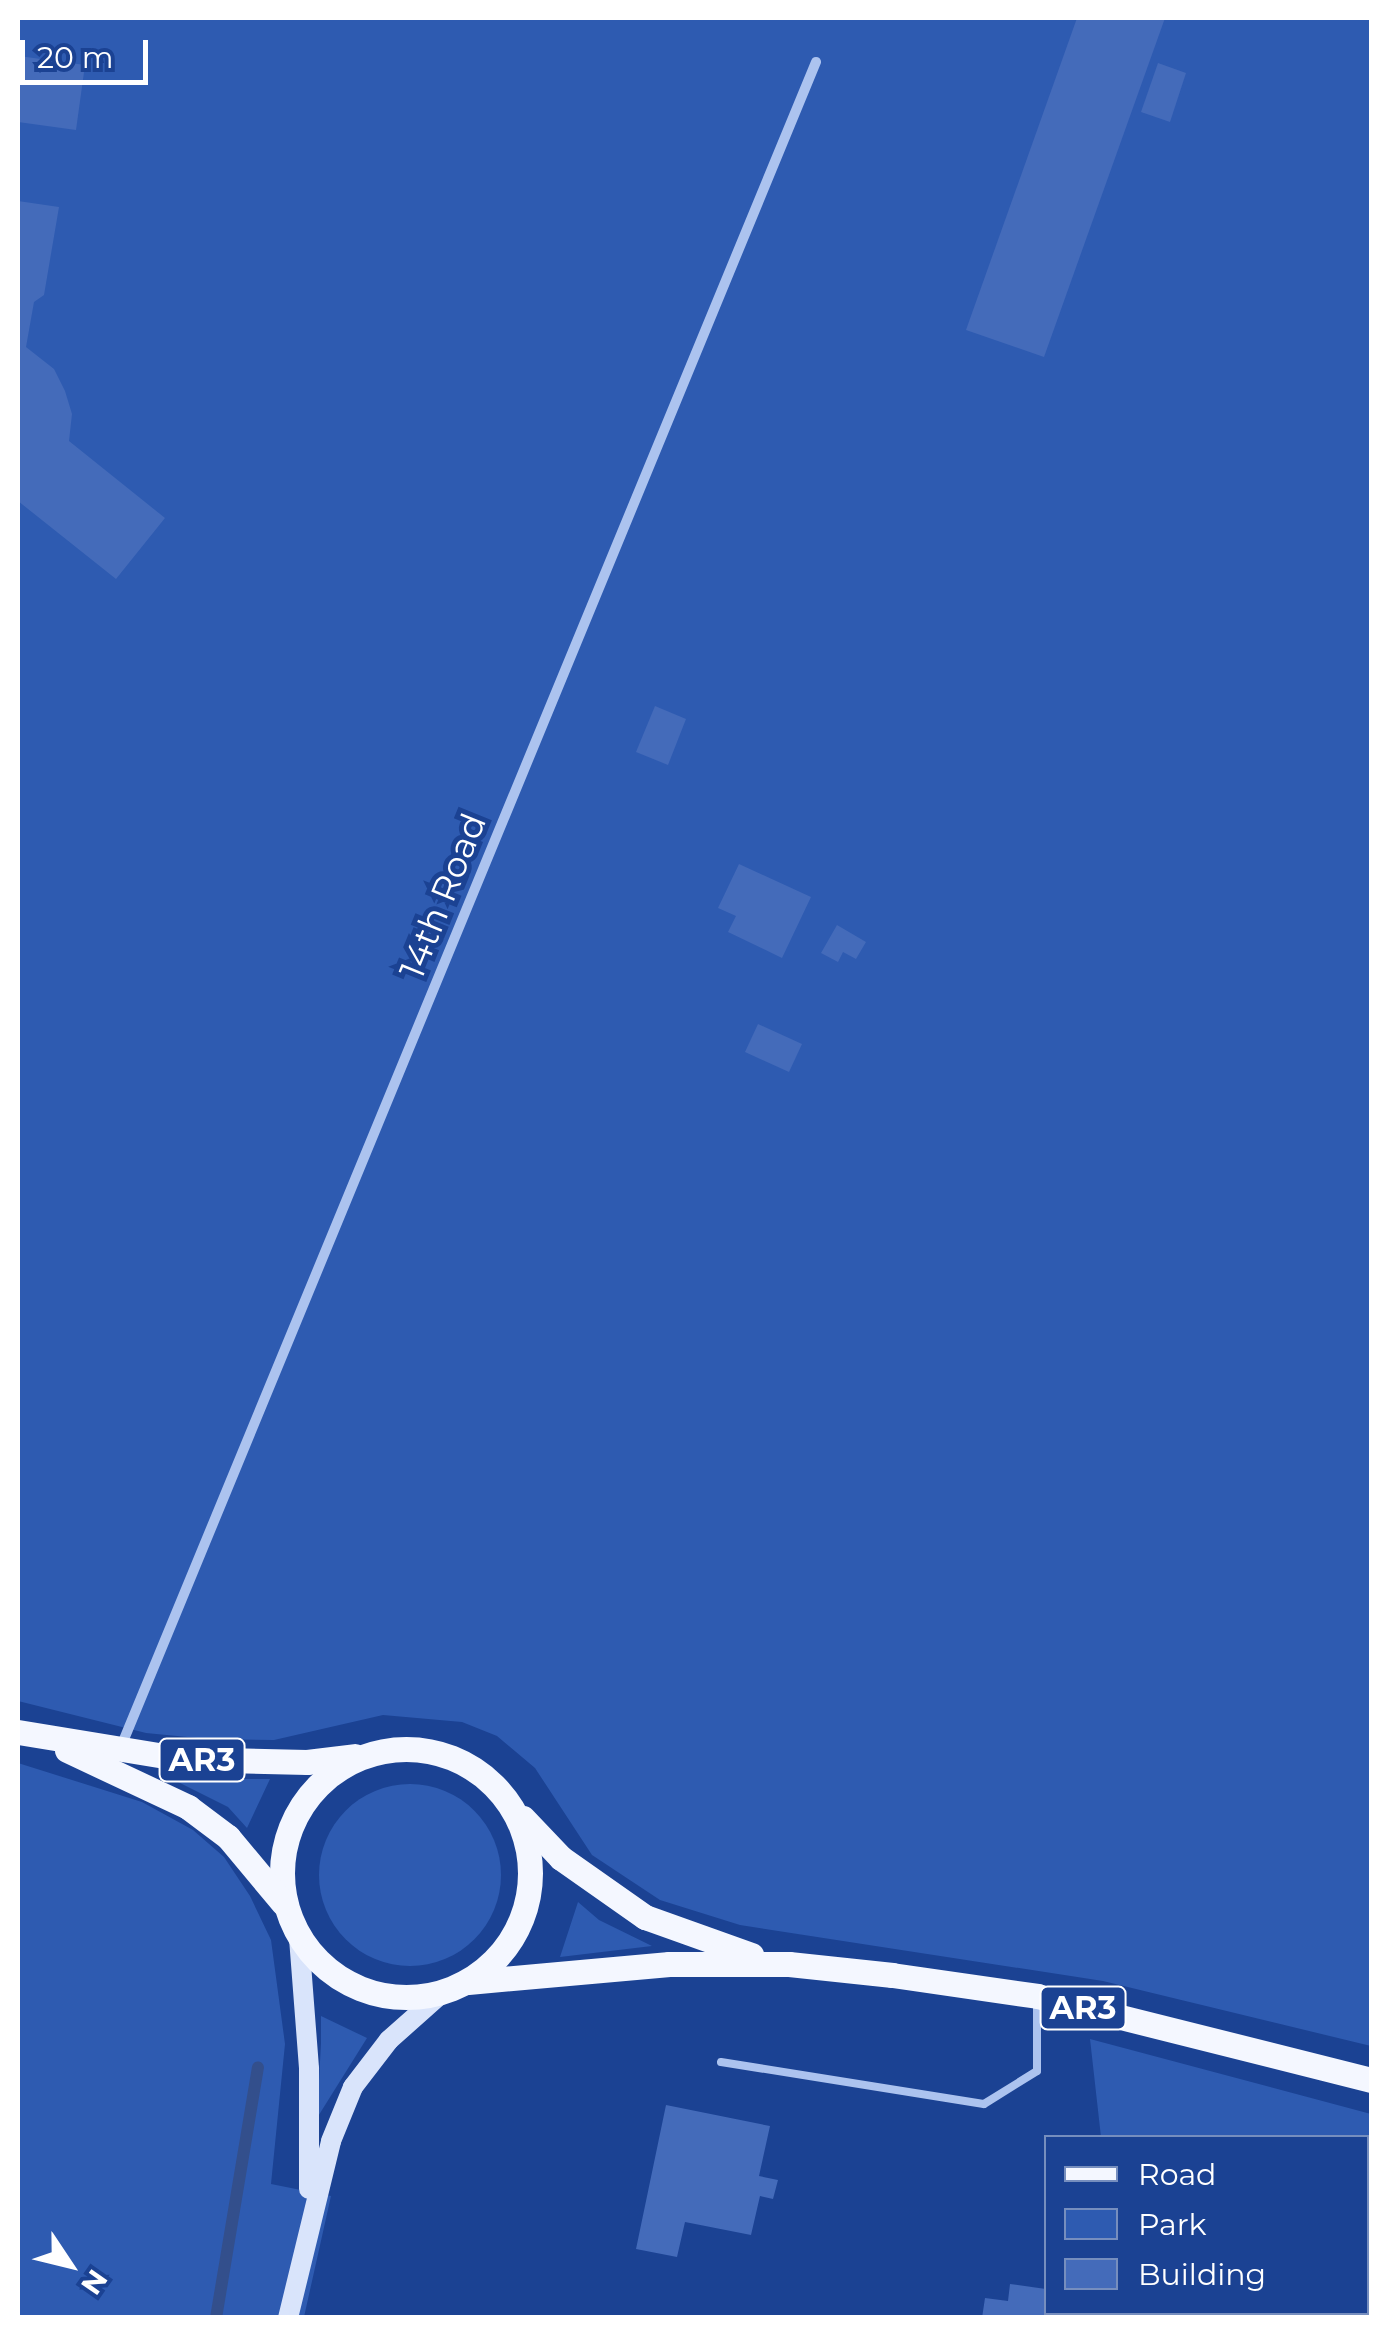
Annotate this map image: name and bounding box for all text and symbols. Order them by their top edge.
scale bar [25,20,152,82]
text: 20 m [37,39,114,76]
street label: 14th Road [391,807,495,985]
road number: AR3 [157,1733,247,1787]
road number: AR3 [1038,1981,1128,2035]
legend [1044,2135,1369,2315]
text: Road [1138,2156,1216,2193]
text: Park [1138,2206,1207,2243]
north arrow [20,2215,120,2315]
text: Building [1138,2256,1266,2293]
text: N [74,2263,115,2301]

